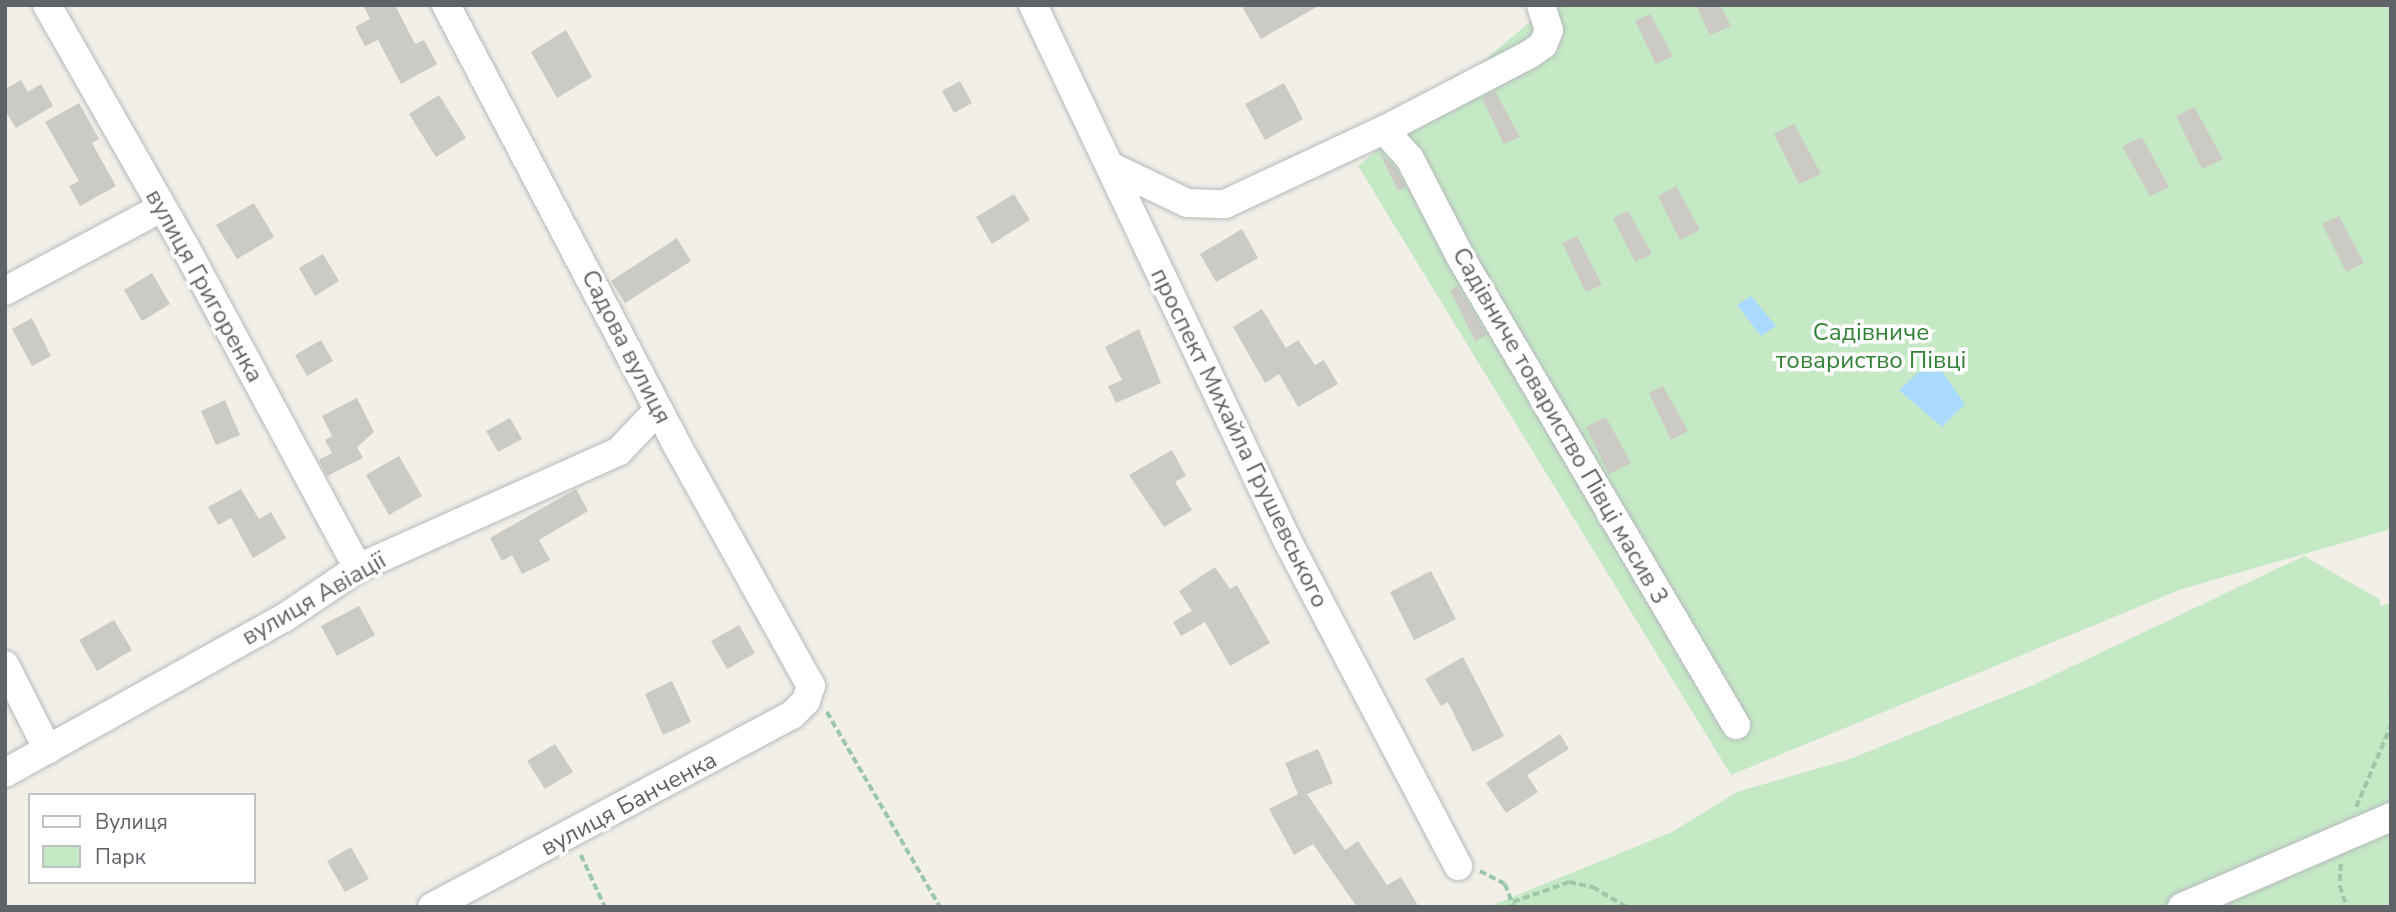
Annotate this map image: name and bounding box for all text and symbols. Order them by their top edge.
street label: вулиця Григоренка [139,184,269,388]
street label: Садівниче товариство Півці масив 3 [1446,243,1674,609]
street label: проспект Михайла Грушевського [1144,263,1334,613]
street label: Садова вулиця [575,265,677,429]
park label: Садівниче товариство Півці [1776,319,1966,375]
street label: вулиця Авіації [237,546,391,652]
street label: вулиця Банченка [536,746,722,862]
legend [28,793,256,884]
text: Вулиця [95,808,168,836]
text: Парк [95,843,146,871]

